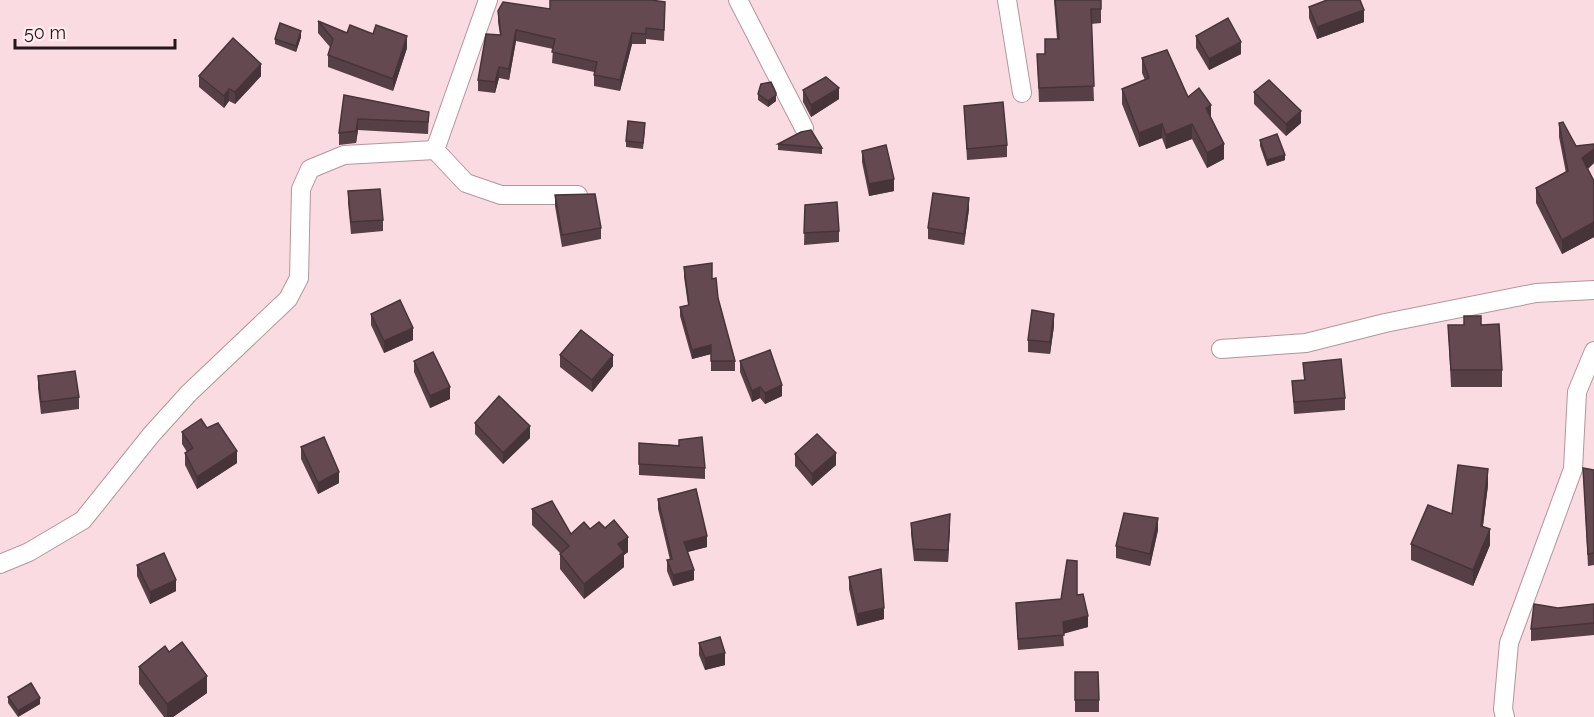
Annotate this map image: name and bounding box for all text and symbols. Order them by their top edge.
scale bar [15,12,176,50]
text: 50 m [24,22,66,43]

